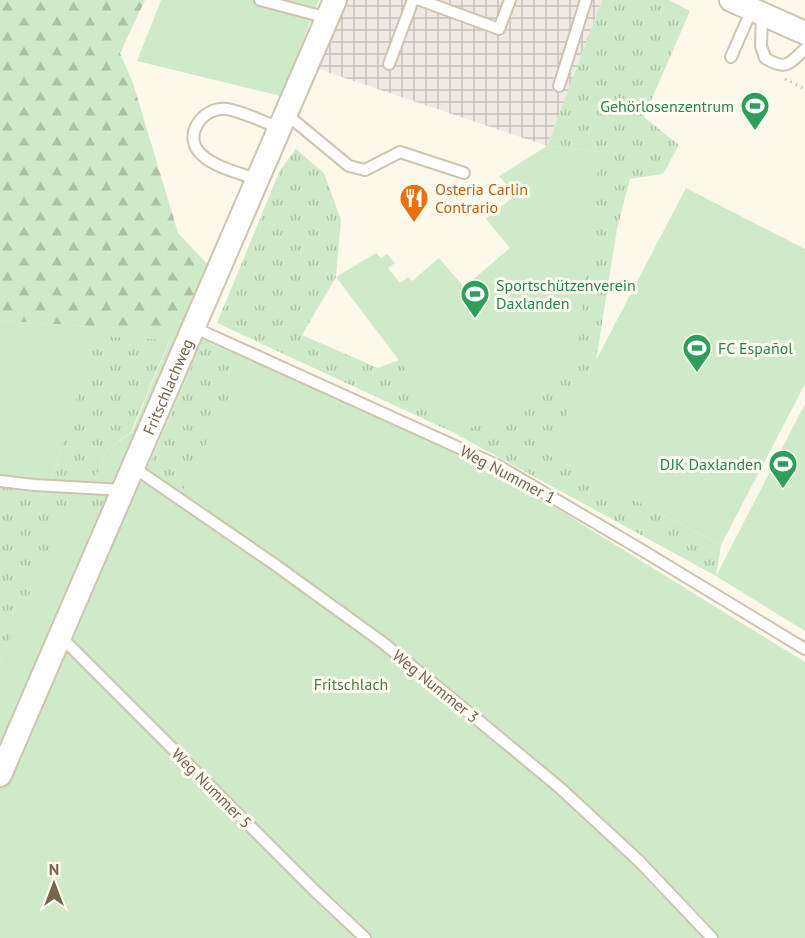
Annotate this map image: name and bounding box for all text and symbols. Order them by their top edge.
sports icon: Gehörlosenzentrum [739,90,771,132]
place label: Gehörlosenzentrum [600,96,734,116]
place label: Osteria Carlin Contrario [435,179,528,217]
restaurant icon: Osteria Carlin Contrario [398,182,430,224]
place label: Sportschützenverein Daxlanden [496,275,636,313]
sports icon: Sportschützenverein Daxlanden [459,278,491,320]
sports icon: FC Español [681,332,713,374]
street label: Fritschlachweg [138,336,197,438]
place label: FC Español [718,338,793,358]
street label: Weg Nummer 1 [457,440,559,508]
sports icon: DJK Daxlanden [767,448,799,490]
place label: DJK Daxlanden [660,454,762,474]
street label: Weg Nummer 3 [389,645,483,727]
park label: Fritschlach [314,674,388,694]
street label: Weg Nummer 5 [168,744,256,832]
north arrow [24,854,84,914]
text: N [49,859,59,879]

